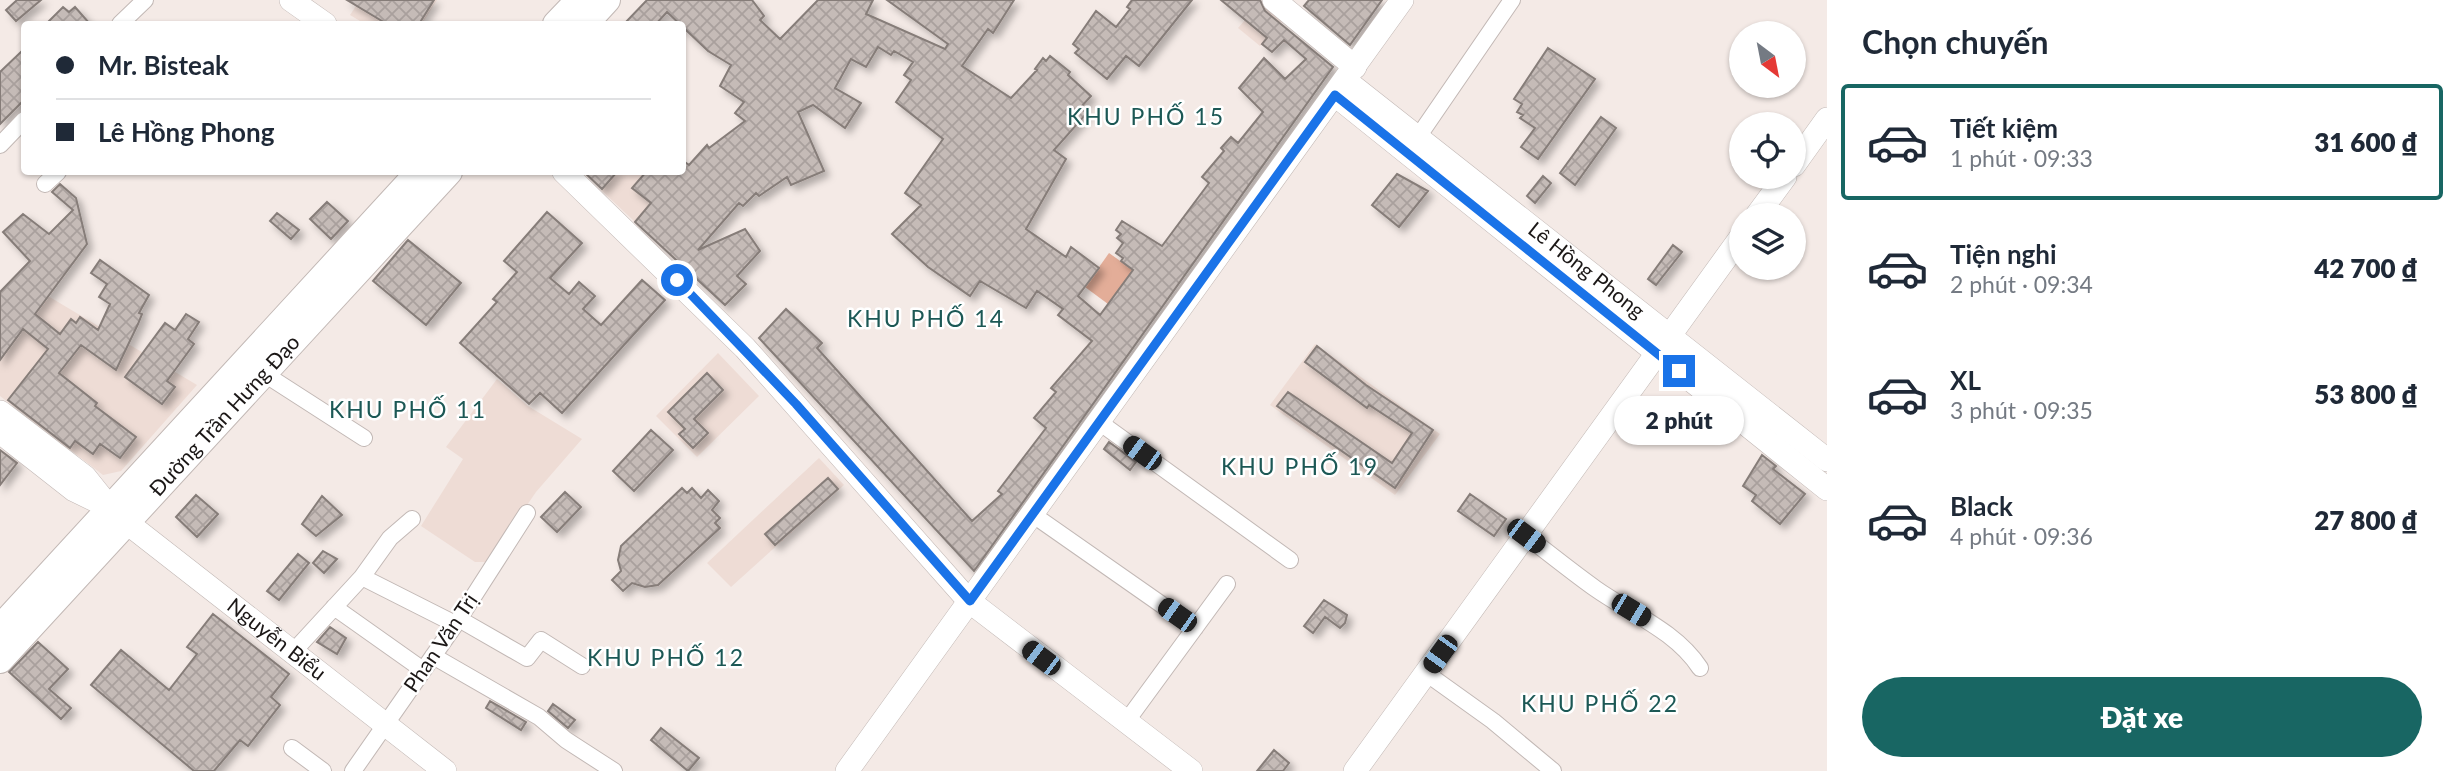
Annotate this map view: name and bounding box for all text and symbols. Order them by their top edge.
north arrow [1729,21,1806,98]
map controls [1729,21,1806,280]
text: Chọn chuyến [1862,22,2048,61]
text: Mr. Bisteak [98,49,229,81]
district label: KHU PHỐ 15 [1067,102,1225,130]
icon: car [1866,111,1929,174]
button: locate [1729,112,1806,189]
text: Tiết kiệm [1950,112,2058,144]
text: Lê Hồng Phong [98,116,274,148]
text: 31 600 ₫ [2314,126,2418,158]
text: 1 phút · 09:33 [1950,144,2093,172]
button: layers [1729,203,1806,280]
street label: Lê Hồng Phong [1524,216,1650,323]
icon: car [1866,237,1929,300]
text: Tiện nghi [1950,238,2057,270]
text: 42 700 ₫ [2314,252,2418,284]
route start [661,264,693,296]
text: 2 phút · 09:34 [1950,270,2093,298]
district label: KHU PHỐ 14 [847,304,1005,332]
street label: Đường Trần Hưng Đạo [143,329,304,500]
route end [1663,355,1695,387]
icon: car [1866,363,1929,426]
text: XL [1950,364,1981,396]
text: 53 800 ₫ [2314,378,2418,410]
district label: KHU PHỐ 11 [329,395,487,423]
callout: 2 phút [1614,396,1744,444]
text: 3 phút · 09:35 [1950,396,2093,424]
text: 2 phút [1646,406,1712,434]
car [1119,432,1166,474]
district label: KHU PHỐ 19 [1221,452,1379,480]
icon: car [1866,489,1929,552]
text: Black [1950,490,2013,522]
text: 27 800 ₫ [2314,504,2418,536]
car [1503,515,1550,557]
text: 4 phút · 09:36 [1950,522,2093,550]
street label: Phan Văn Trị [398,588,482,696]
car [1608,590,1655,630]
street label: Nguyễn Biểu [223,592,332,685]
car [1154,594,1201,636]
car [1420,631,1461,677]
car [1018,637,1065,679]
district label: KHU PHỐ 12 [587,643,745,671]
button: Đặt xe [1862,677,2422,757]
district label: KHU PHỐ 22 [1521,689,1679,717]

